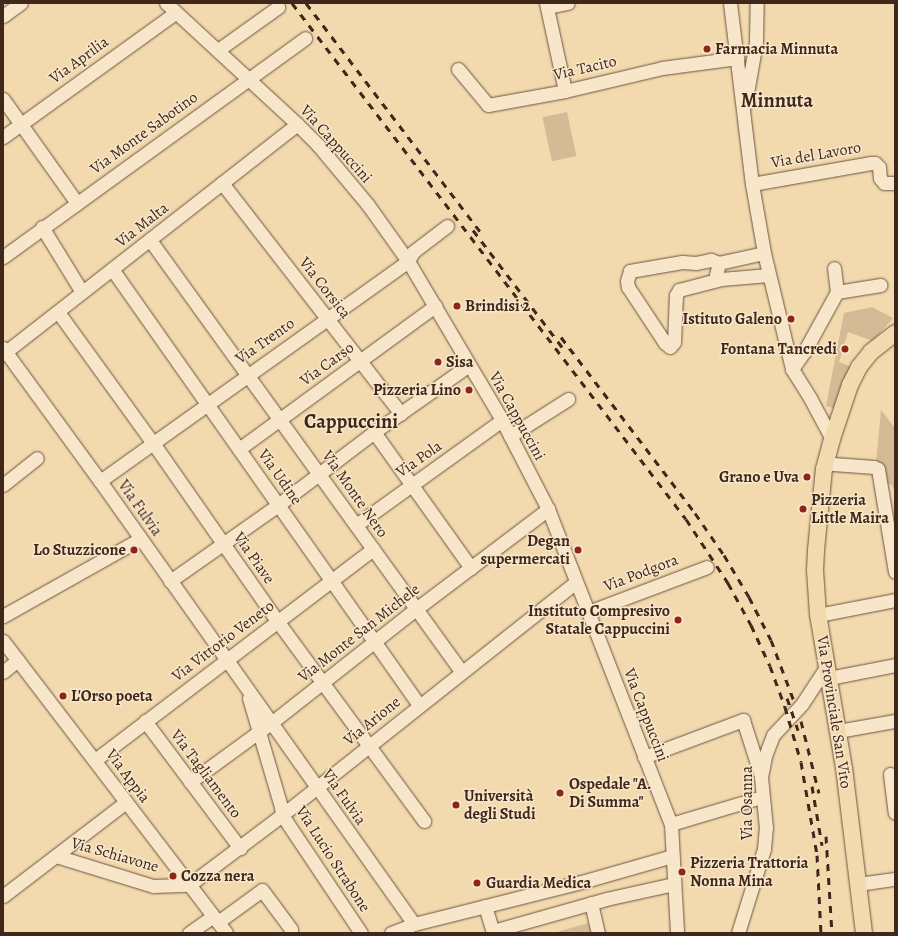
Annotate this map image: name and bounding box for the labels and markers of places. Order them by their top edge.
place label: Farmacia Minnuta [715,39,838,59]
marker: Farmacia Minnuta [702,44,712,54]
place label: Brindisi 2 [465,296,530,316]
marker: Brindisi 2 [452,301,462,311]
place label: Istituto Galeno [683,309,782,329]
marker: Istituto Galeno [785,313,797,325]
place label: Fontana Tancredi [720,339,837,359]
marker: Fontana Tancredi [840,344,850,354]
place label: Sisa [446,352,473,372]
marker: Sisa [433,357,443,367]
place label: Pizzeria Lino [373,380,461,400]
marker: Pizzeria Lino [464,385,474,395]
place label: Grano e Uva [719,467,799,487]
marker: Grano e Uva [802,472,812,482]
place label: Pizzeria Little Maira [811,490,889,528]
marker: Pizzeria Little Maira [798,504,808,514]
place label: Degan supermercati [481,531,570,569]
place label: Lo Stuzzicone [33,540,126,560]
marker: Lo Stuzzicone [129,545,139,555]
marker: Degan supermercati [573,545,583,555]
place label: Instituto Compresivo Statale Cappuccini [528,601,670,639]
marker: Instituto Compresivo Statale Cappuccini [673,615,683,625]
place label: L'Orso poeta [71,686,153,706]
marker: L'Orso poeta [58,691,68,701]
place label: Ospedale "A. Di Summa" [569,774,652,812]
place label: Università degli Studi [464,786,536,824]
marker: Ospedale "A. Di Summa" [554,787,566,799]
marker: Università degli Studi [451,800,461,810]
place label: Pizzeria Trattoria Nonna Mina [690,853,809,891]
place label: Cozza nera [181,866,255,886]
marker: Pizzeria Trattoria Nonna Mina [677,867,687,877]
marker: Cozza nera [168,871,178,881]
place label: Guardia Medica [486,873,591,893]
marker: Guardia Medica [471,877,483,889]

